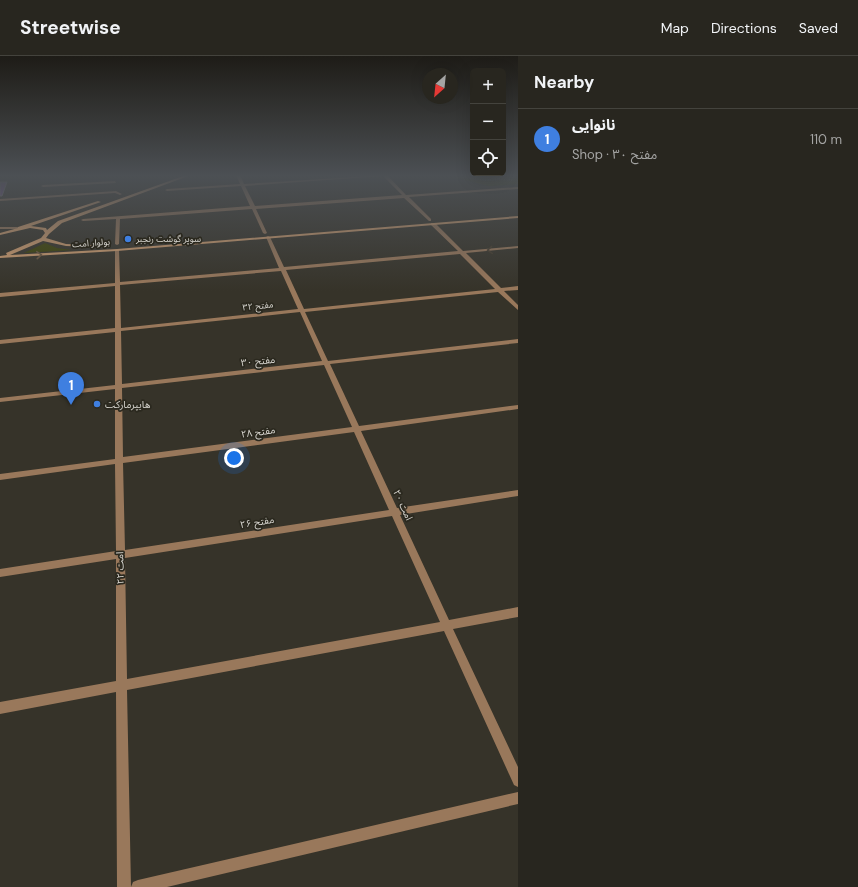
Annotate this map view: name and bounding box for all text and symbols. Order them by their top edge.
text: Streetwise [20,15,121,40]
text: Map [661,19,689,37]
text: Directions [711,19,777,37]
text: Saved [799,19,838,37]
north arrow [422,68,458,104]
map controls [470,68,506,176]
button: + [470,68,506,104]
text: Nearby [534,71,594,93]
button: − [470,104,506,140]
text: نانوایی [572,115,616,135]
text: 1 [545,131,549,148]
text: 110 m [810,131,842,148]
button: locate [470,140,506,176]
text: Shop · مفتح ۳۰ [572,146,657,163]
place label: سوپر گوشت رنجبر [135,233,201,245]
marker: سوپر گوشت رنجبر [123,234,133,244]
street label: بولوار امت [72,236,110,250]
one-way arrow [487,245,493,254]
one-way arrow [36,250,42,259]
street label: مفتح ۳۲ [242,298,274,315]
street label: مفتح ۳۰ [240,353,276,370]
pin: 1 [58,372,84,405]
place label: هایپرمارکت [105,398,151,411]
marker: هایپرمارکت [92,399,102,409]
street label: مفتح ۲۸ [240,423,276,442]
your location [224,448,244,468]
street label: امت ۲۰ [390,487,416,523]
street label: مفتح ۲۶ [239,513,275,532]
street label: امت ۲۲ [113,552,127,584]

